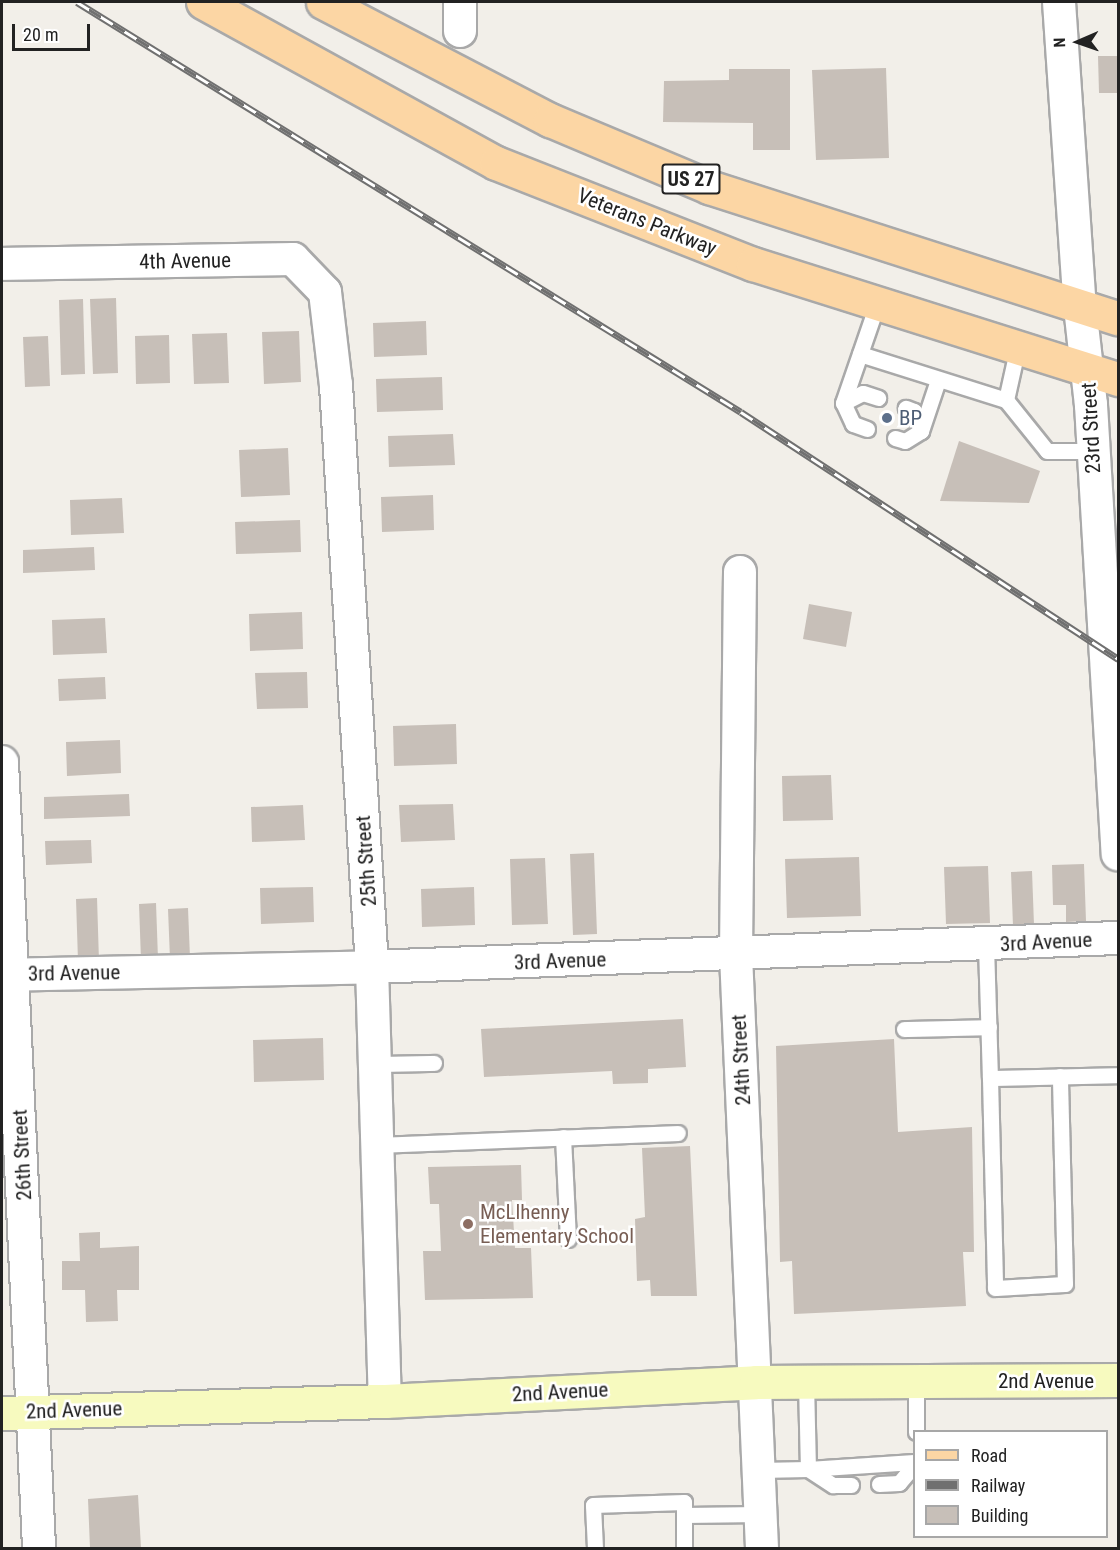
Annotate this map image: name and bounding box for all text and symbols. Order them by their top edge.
scale bar [15,12,93,50]
north arrow [1048,12,1108,72]
text: 20 m [23,24,58,45]
text: N [1050,37,1069,48]
road number: US 27 [661,162,721,196]
street label: Veterans Parkway [574,183,720,261]
street label: 4th Avenue [139,248,231,274]
street label: 23rd Street [1076,382,1106,474]
place label: BP [899,405,922,431]
marker: BP [880,411,894,425]
street label: 25th Street [350,815,382,907]
street label: 3rd Avenue [999,927,1093,957]
street label: 3rd Avenue [513,947,607,975]
street label: 3rd Avenue [28,960,120,986]
street label: 24th Street [726,1014,756,1106]
street label: 26th Street [7,1109,37,1201]
place label: McLlhenny Elementary School [480,1199,634,1249]
marker: McLlhenny Elementary School [461,1217,475,1231]
street label: 2nd Avenue [998,1368,1094,1394]
street label: 2nd Avenue [511,1377,609,1407]
street label: 2nd Avenue [25,1396,123,1424]
legend [913,1430,1108,1538]
text: Road [971,1445,1007,1466]
text: Railway [971,1475,1025,1496]
text: Building [971,1505,1028,1526]

